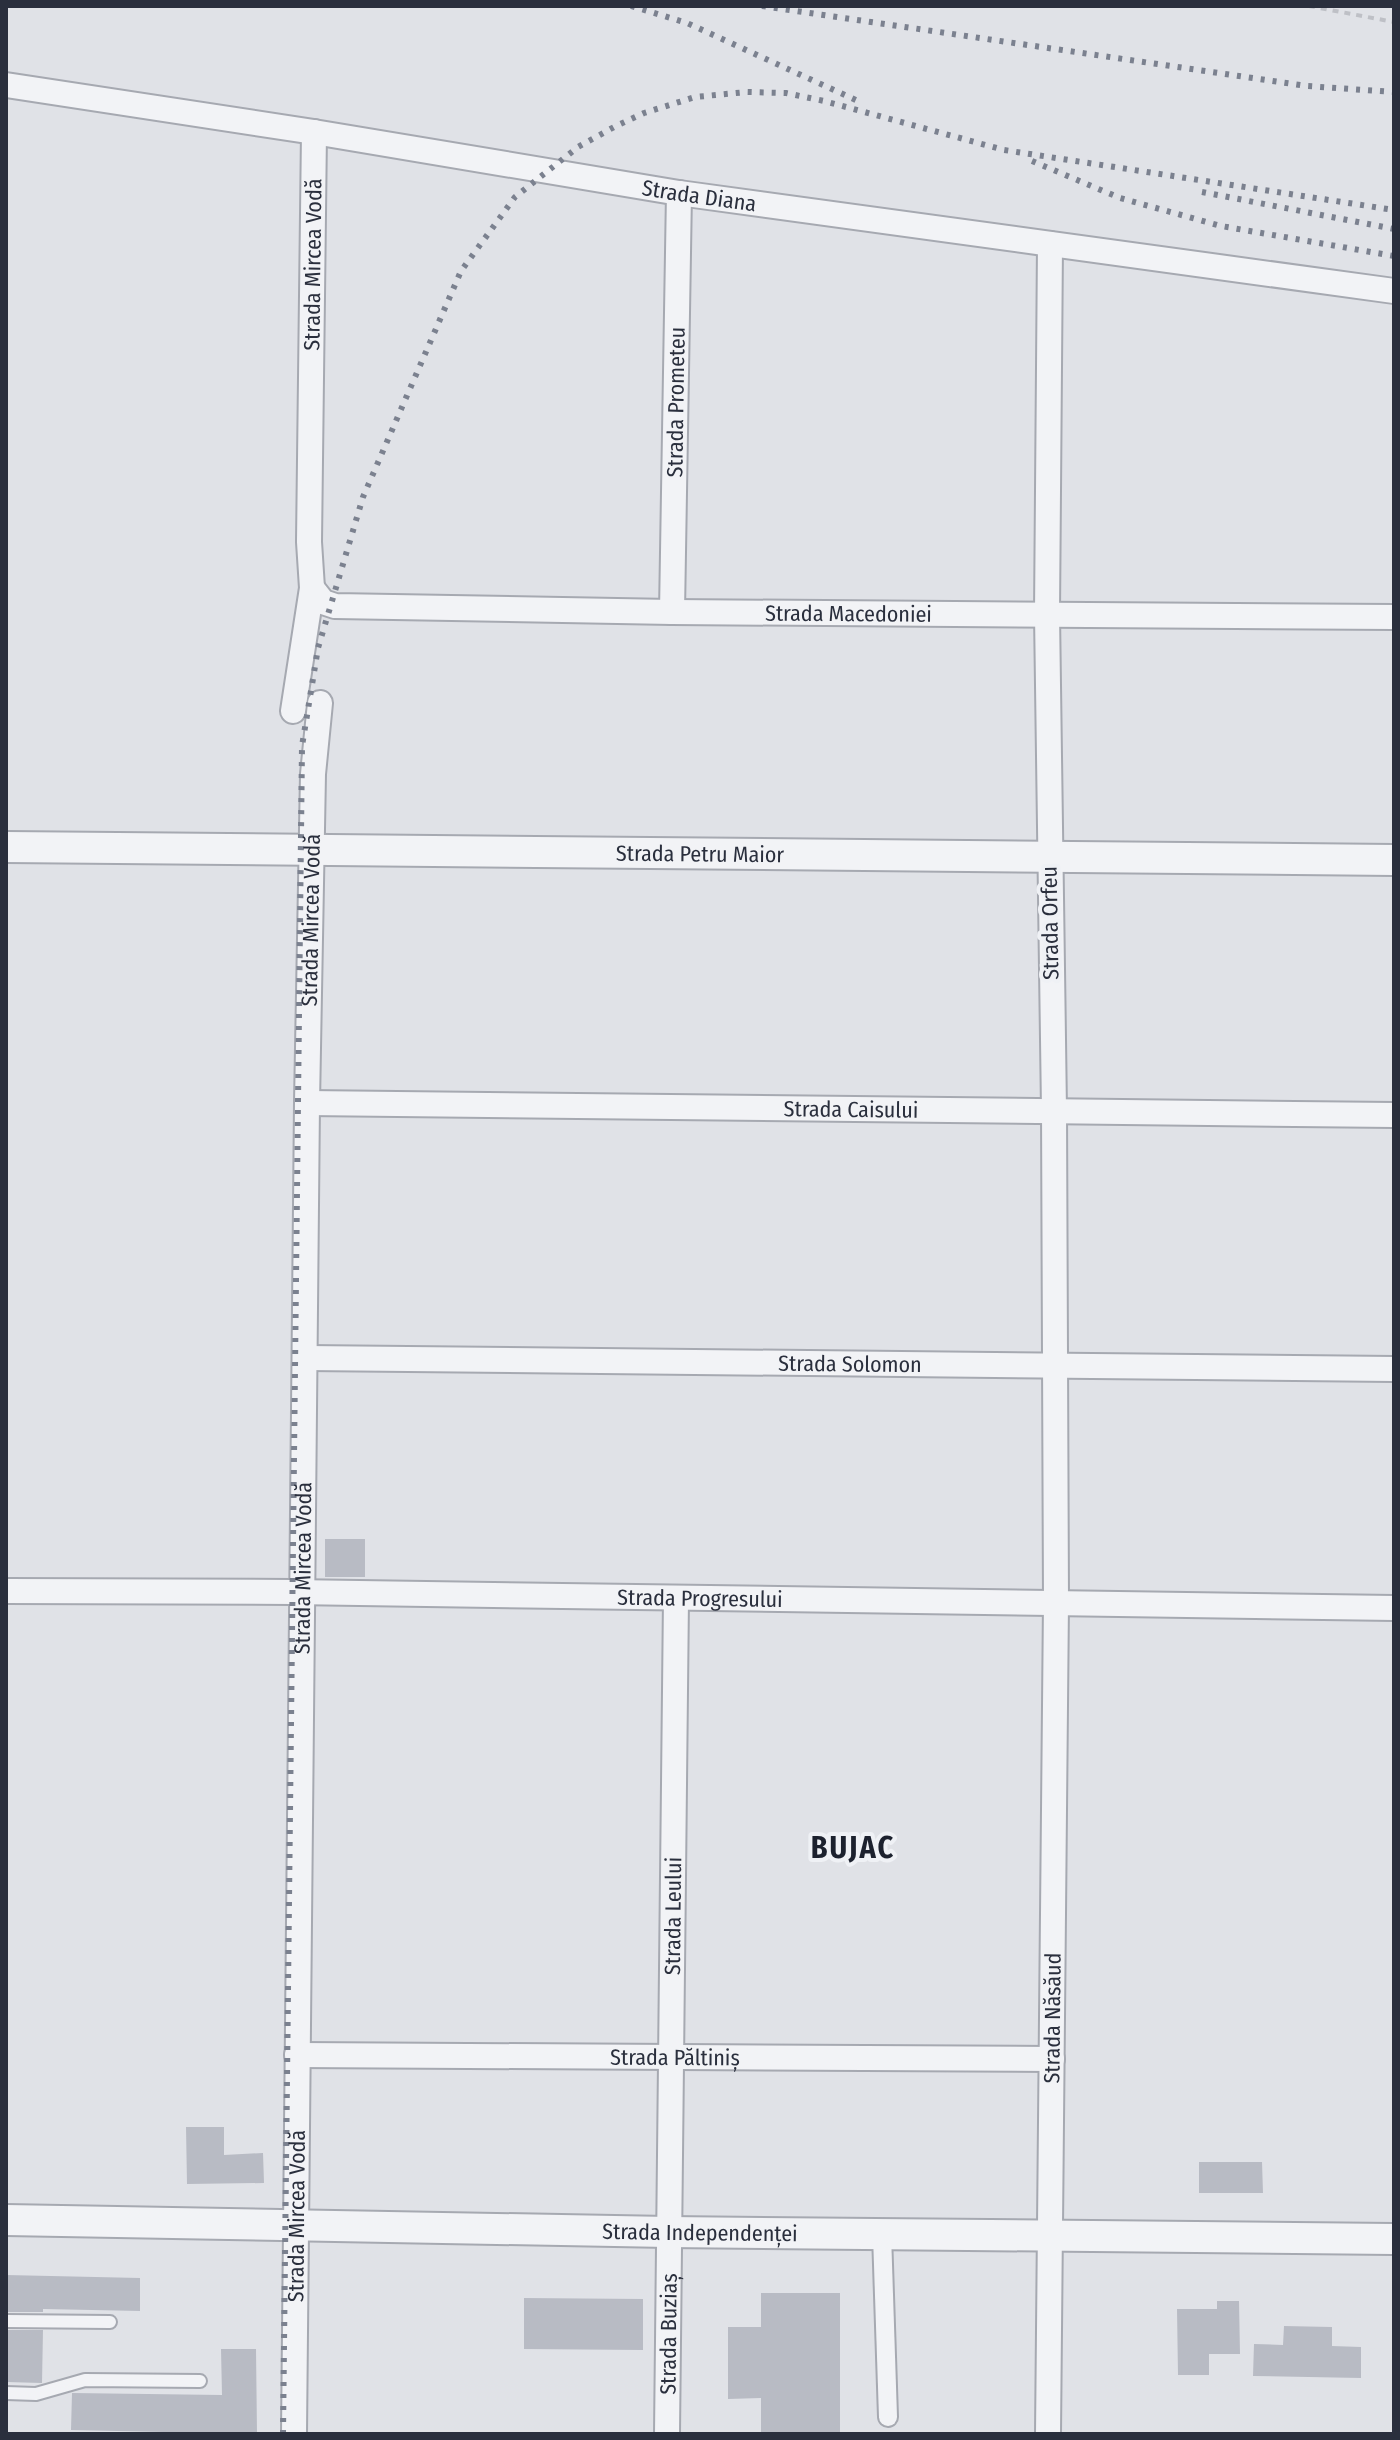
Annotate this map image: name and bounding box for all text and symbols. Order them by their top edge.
street label: Strada Diana [640,174,758,217]
street label: Strada Mircea Vodă [298,178,327,351]
street label: Strada Prometeu [661,327,690,477]
street label: Strada Macedoniei [765,599,932,627]
street label: Strada Mircea Vodă [295,834,325,1007]
street label: Strada Petru Maior [616,839,785,868]
street label: Strada Orfeu [1036,866,1064,980]
street label: Strada Caisului [783,1095,918,1123]
street label: Strada Solomon [778,1349,922,1378]
street label: Strada Mircea Vodă [288,1482,317,1654]
street label: Strada Progresului [617,1583,783,1613]
district label: BUJAC [811,1830,895,1866]
street label: Strada Leului [658,1857,687,1975]
street label: Strada Năsăud [1038,1952,1066,2084]
street label: Strada Păltiniș [610,2043,740,2071]
street label: Strada Mircea Vodă [282,2130,310,2302]
street label: Strada Independenței [602,2217,798,2247]
street label: Strada Buziaș [654,2273,682,2395]

